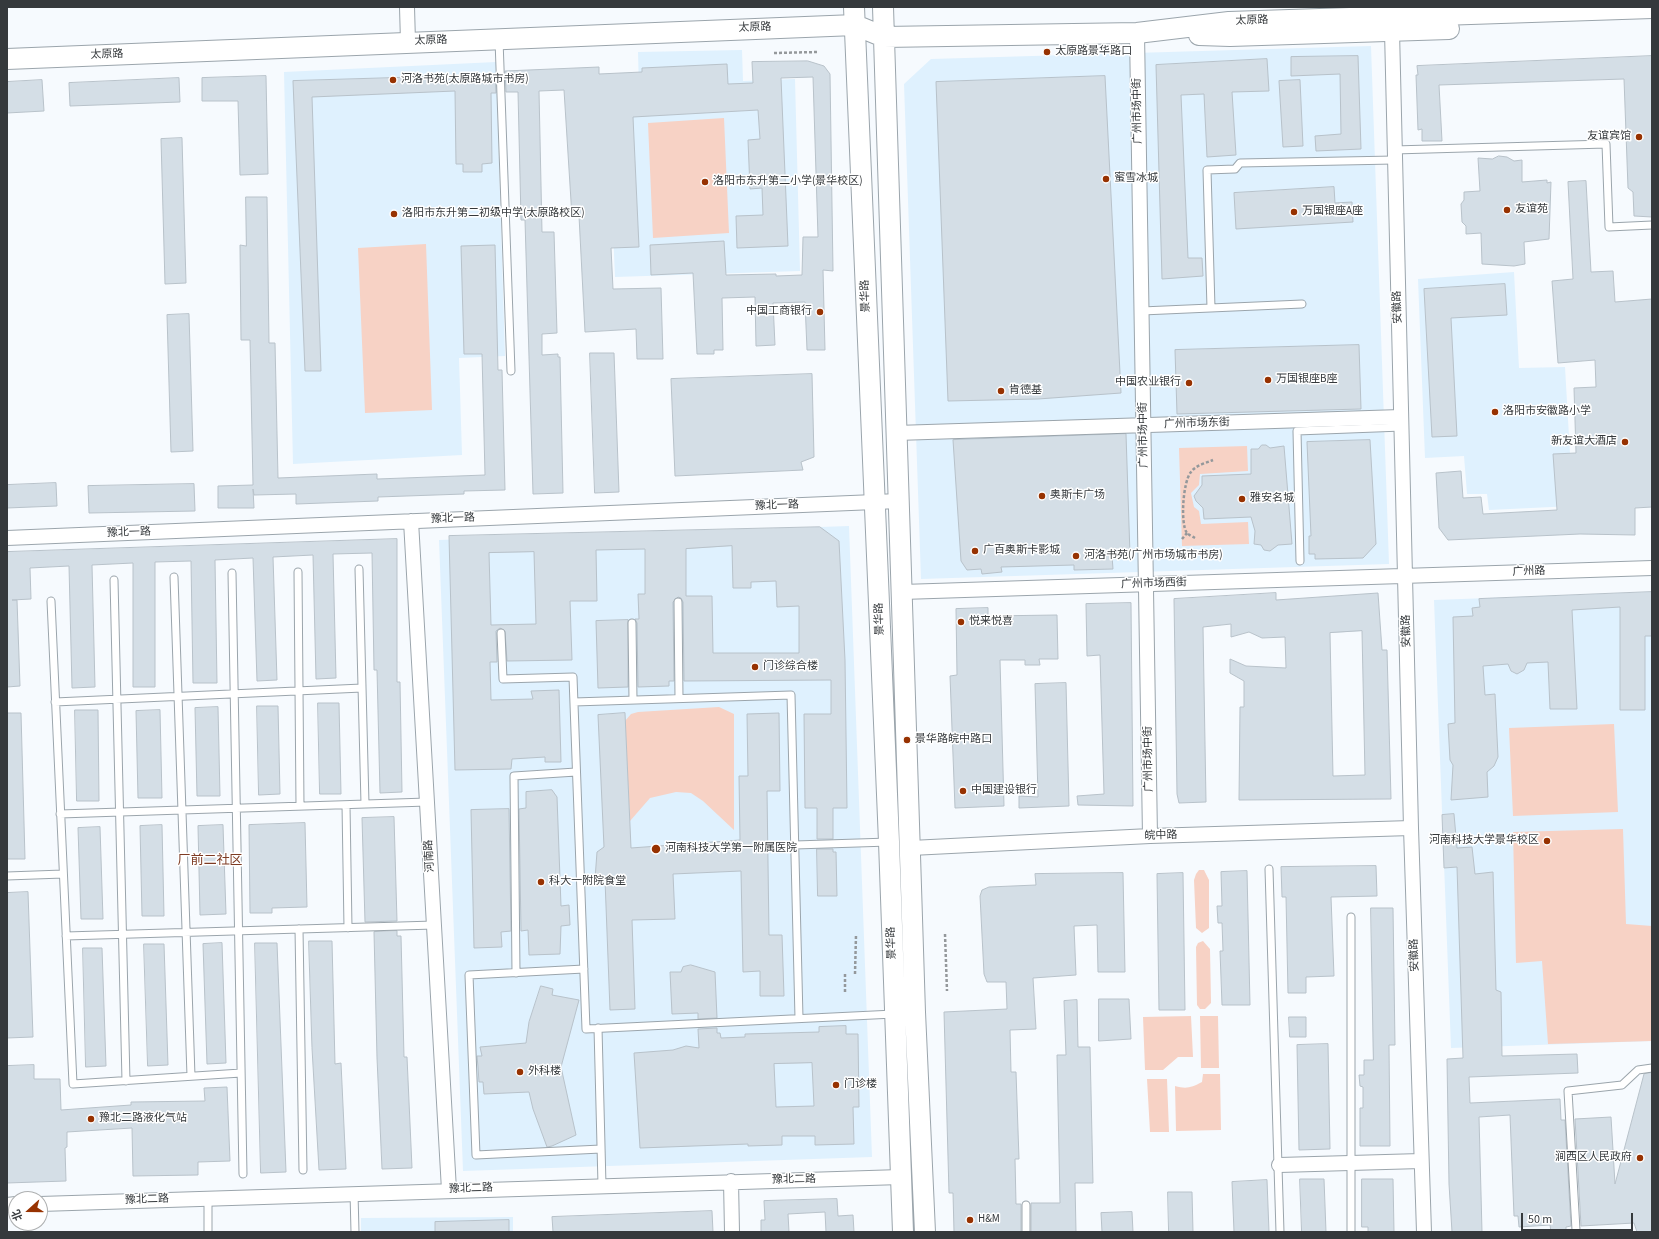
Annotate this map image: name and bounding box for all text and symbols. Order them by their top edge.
street label: 太原路 [1235,14,1269,28]
street label: 太原路 [738,21,772,35]
street label: 太原路 [414,34,448,48]
place label: 太原路景华路口 [1055,45,1132,59]
marker: 太原路景华路口 [1042,47,1052,57]
street label: 太原路 [90,48,124,62]
place label: 河洛书苑(太原路城市书房) [401,73,529,87]
marker: 河洛书苑(太原路城市书房) [388,75,398,85]
street label: 广州市场中街 [1131,78,1145,144]
place label: 友谊宾馆 [1587,130,1631,144]
marker: 友谊宾馆 [1634,132,1644,142]
place label: 蜜雪冰城 [1114,172,1158,186]
marker: 蜜雪冰城 [1101,174,1111,184]
place label: 洛阳市东升第二小学(景华校区) [713,175,863,189]
marker: 洛阳市东升第二小学(景华校区) [700,177,710,187]
place label: 友谊苑 [1515,203,1548,217]
place label: 万国银座A座 [1302,205,1363,219]
marker: 友谊苑 [1502,205,1512,215]
place label: 洛阳市东升第二初级中学(太原路校区) [402,207,585,221]
marker: 万国银座A座 [1289,207,1299,217]
marker: 洛阳市东升第二初级中学(太原路校区) [389,209,399,219]
street label: 景华路 [859,279,873,313]
street label: 安徽路 [1391,290,1405,324]
place label: 中国工商银行 [746,305,812,319]
marker: 中国工商银行 [815,307,825,317]
place label: 万国银座B座 [1276,373,1337,387]
marker: 万国银座B座 [1263,375,1273,385]
place label: 中国农业银行 [1115,376,1181,390]
marker: 中国农业银行 [1184,378,1194,388]
place label: 肯德基 [1009,384,1042,398]
marker: 肯德基 [996,386,1006,396]
street label: 广州市场中街 [1137,402,1151,468]
place label: 洛阳市安徽路小学 [1503,405,1591,419]
marker: 洛阳市安徽路小学 [1490,407,1500,417]
street label: 广州市场东街 [1164,416,1230,432]
place label: 新友谊大酒店 [1551,435,1617,449]
marker: 新友谊大酒店 [1620,437,1630,447]
place label: 奥斯卡广场 [1050,489,1105,503]
marker: 奥斯卡广场 [1037,491,1047,501]
place label: 雅安名城 [1250,492,1294,506]
marker: 雅安名城 [1237,494,1247,504]
street label: 豫北一路 [755,499,799,513]
street label: 豫北一路 [431,512,475,526]
street label: 豫北一路 [107,526,151,540]
place label: 广百奥斯卡影城 [983,544,1060,558]
marker: 广百奥斯卡影城 [970,546,980,556]
place label: 河洛书苑(广州市场城市书房) [1084,549,1223,563]
marker: 河洛书苑(广州市场城市书房) [1071,551,1081,561]
street label: 广州路 [1512,565,1546,579]
street label: 广州市场西街 [1121,576,1187,592]
street label: 景华路 [873,602,887,636]
street label: 安徽路 [1400,614,1414,648]
place label: 悦来悦喜 [969,615,1013,629]
marker: 悦来悦喜 [956,617,966,627]
place label: 门诊综合楼 [763,660,818,674]
marker: 门诊综合楼 [750,662,760,672]
street label: 广州市场中街 [1142,726,1156,792]
place label: 景华路皖中路口 [915,733,992,747]
marker: 景华路皖中路口 [902,735,912,745]
place label: 中国建设银行 [971,784,1037,798]
marker: 中国建设银行 [958,786,968,796]
street label: 皖中路 [1144,829,1178,843]
place label: 河南科技大学景华校区 [1429,834,1539,848]
marker: 河南科技大学景华校区 [1542,836,1552,846]
street label: 河南路 [423,839,437,873]
place label: 河南科技大学第一附属医院 [665,842,797,856]
marker: 河南科技大学第一附属医院 [650,843,662,855]
district label: 厂前二社区 [178,853,242,869]
place label: 科大一附院食堂 [549,875,626,889]
marker: 科大一附院食堂 [536,877,546,887]
street label: 景华路 [885,926,899,960]
street label: 安徽路 [1408,938,1422,972]
place label: 外科楼 [528,1065,561,1079]
marker: 外科楼 [515,1067,525,1077]
place label: 门诊楼 [844,1078,877,1092]
marker: 门诊楼 [831,1080,841,1090]
place label: 豫北二路液化气站 [99,1112,187,1126]
marker: 豫北二路液化气站 [86,1114,96,1124]
place label: 涧西区人民政府 [1555,1151,1632,1165]
marker: 涧西区人民政府 [1635,1153,1645,1163]
street label: 豫北二路 [772,1173,816,1187]
street label: 豫北二路 [449,1182,493,1196]
north arrow [8,1191,48,1231]
street label: 豫北二路 [125,1193,169,1207]
scale bar [1523,1205,1635,1231]
text: 北 [8,1207,26,1223]
text: 50 m [1528,1211,1552,1228]
place label: H&M [978,1213,1000,1227]
marker: H&M [965,1215,975,1225]

